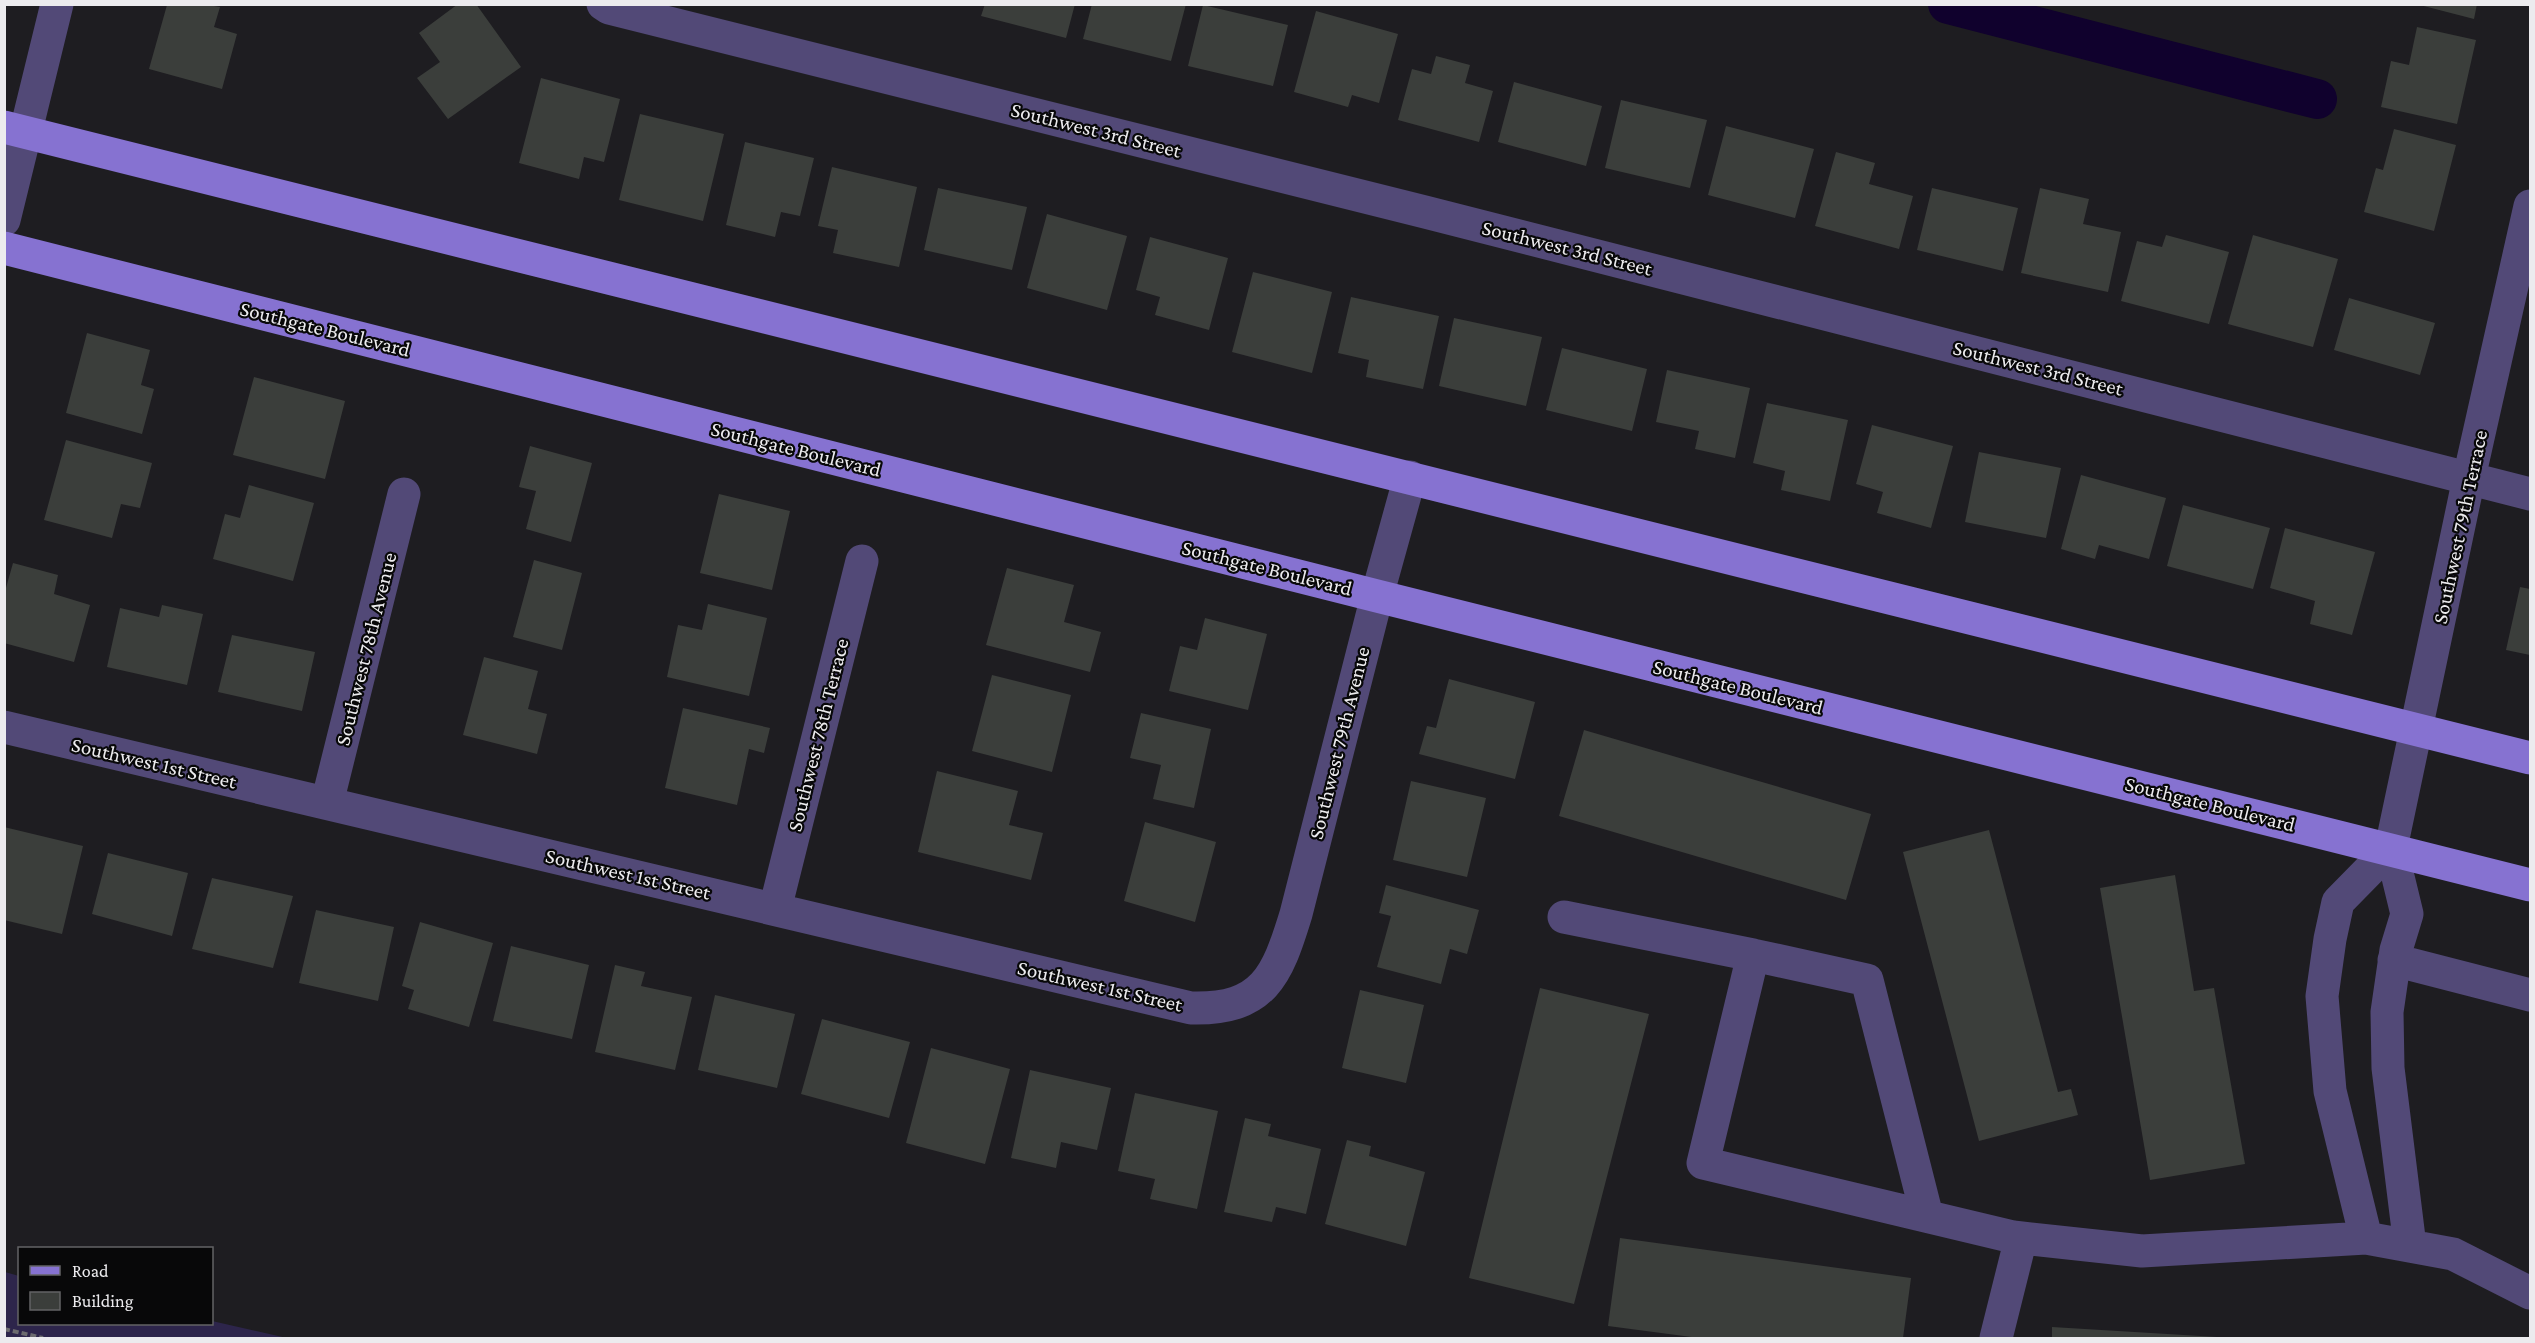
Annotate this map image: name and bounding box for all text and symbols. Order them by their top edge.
street label: Southwest 3rd Street [1009,97,1185,163]
street label: Southwest 3rd Street [1480,215,1656,281]
street label: Southgate Boulevard [237,296,413,362]
street label: Southwest 3rd Street [1951,335,2127,401]
street label: Southgate Boulevard [708,416,884,482]
street label: Southwest 79th Terrace [2428,428,2492,626]
street label: Southgate Boulevard [1179,535,1355,601]
street label: Southwest 78th Avenue [330,550,402,748]
street label: Southwest 78th Terrace [782,636,854,834]
street label: Southwest 79th Avenue [1303,644,1375,842]
street label: Southgate Boulevard [1650,654,1826,720]
street label: Southwest 1st Street [69,732,240,794]
street label: Southgate Boulevard [2122,771,2298,837]
street label: Southwest 1st Street [543,843,714,905]
street label: Southwest 1st Street [1015,955,1186,1017]
legend [18,1247,213,1325]
text: Road [72,1261,109,1281]
text: Building [72,1291,134,1311]

